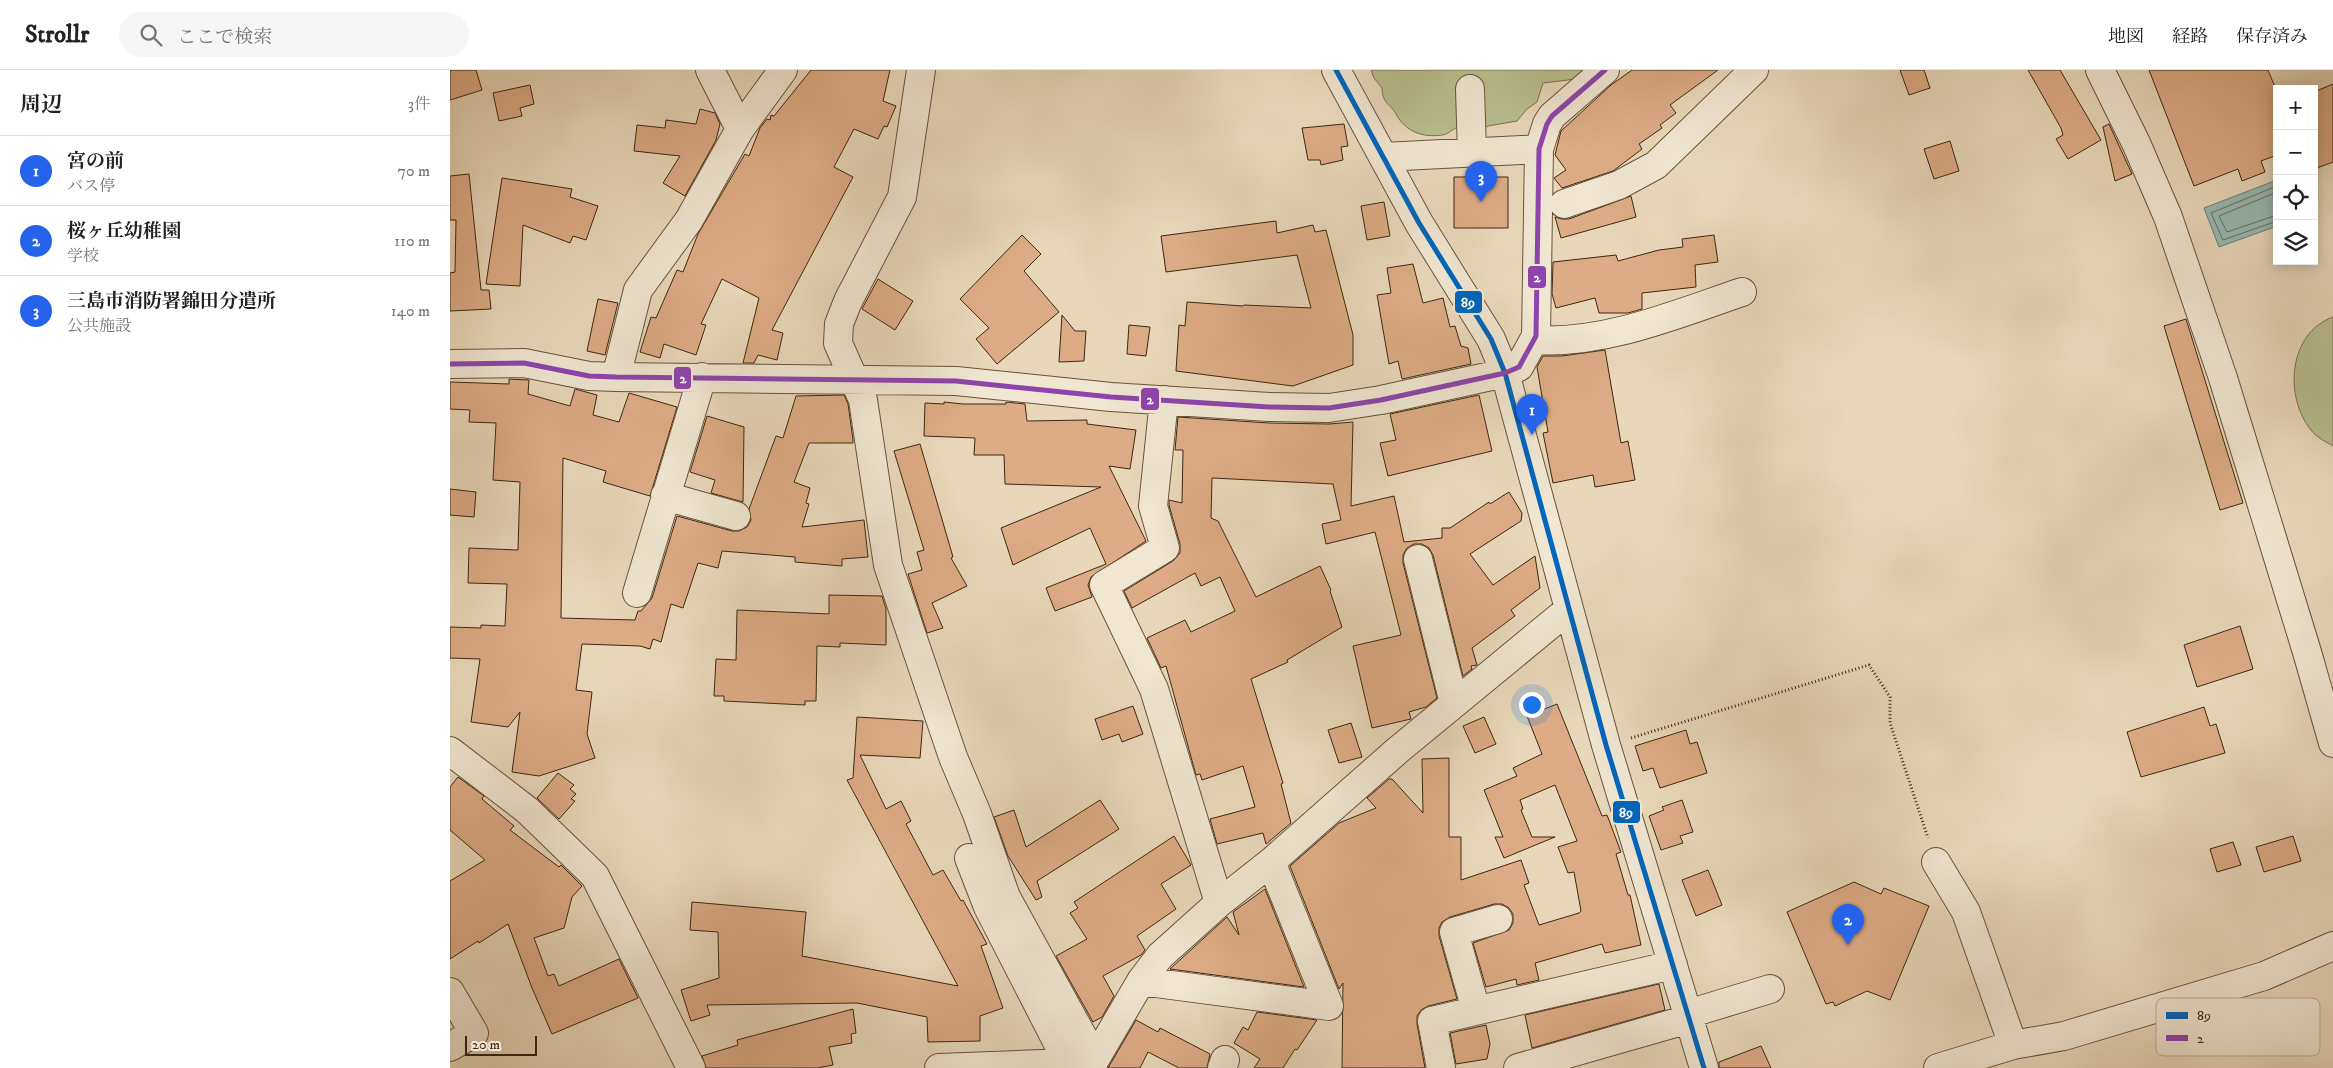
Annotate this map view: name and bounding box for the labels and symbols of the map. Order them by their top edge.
pin: 3 [1465,161,1497,202]
line badge: 2 [1527,265,1547,289]
text: 2 [1534,269,1542,287]
line badge: 89 [1454,290,1483,314]
text: 89 [1461,294,1475,312]
line badge: 2 [673,366,692,390]
text: 2 [680,370,688,388]
line badge: 2 [1140,387,1160,411]
text: 2 [1147,391,1155,409]
pin: 1 [1516,394,1548,435]
your location [1519,692,1545,718]
line badge: 89 [1612,800,1641,824]
text: 89 [1619,804,1633,822]
pin: 2 [1832,904,1864,945]
legend [2156,998,2320,1056]
text: 89 [2197,1007,2211,1025]
text: 2 [2197,1030,2204,1048]
scale bar [465,1033,538,1056]

